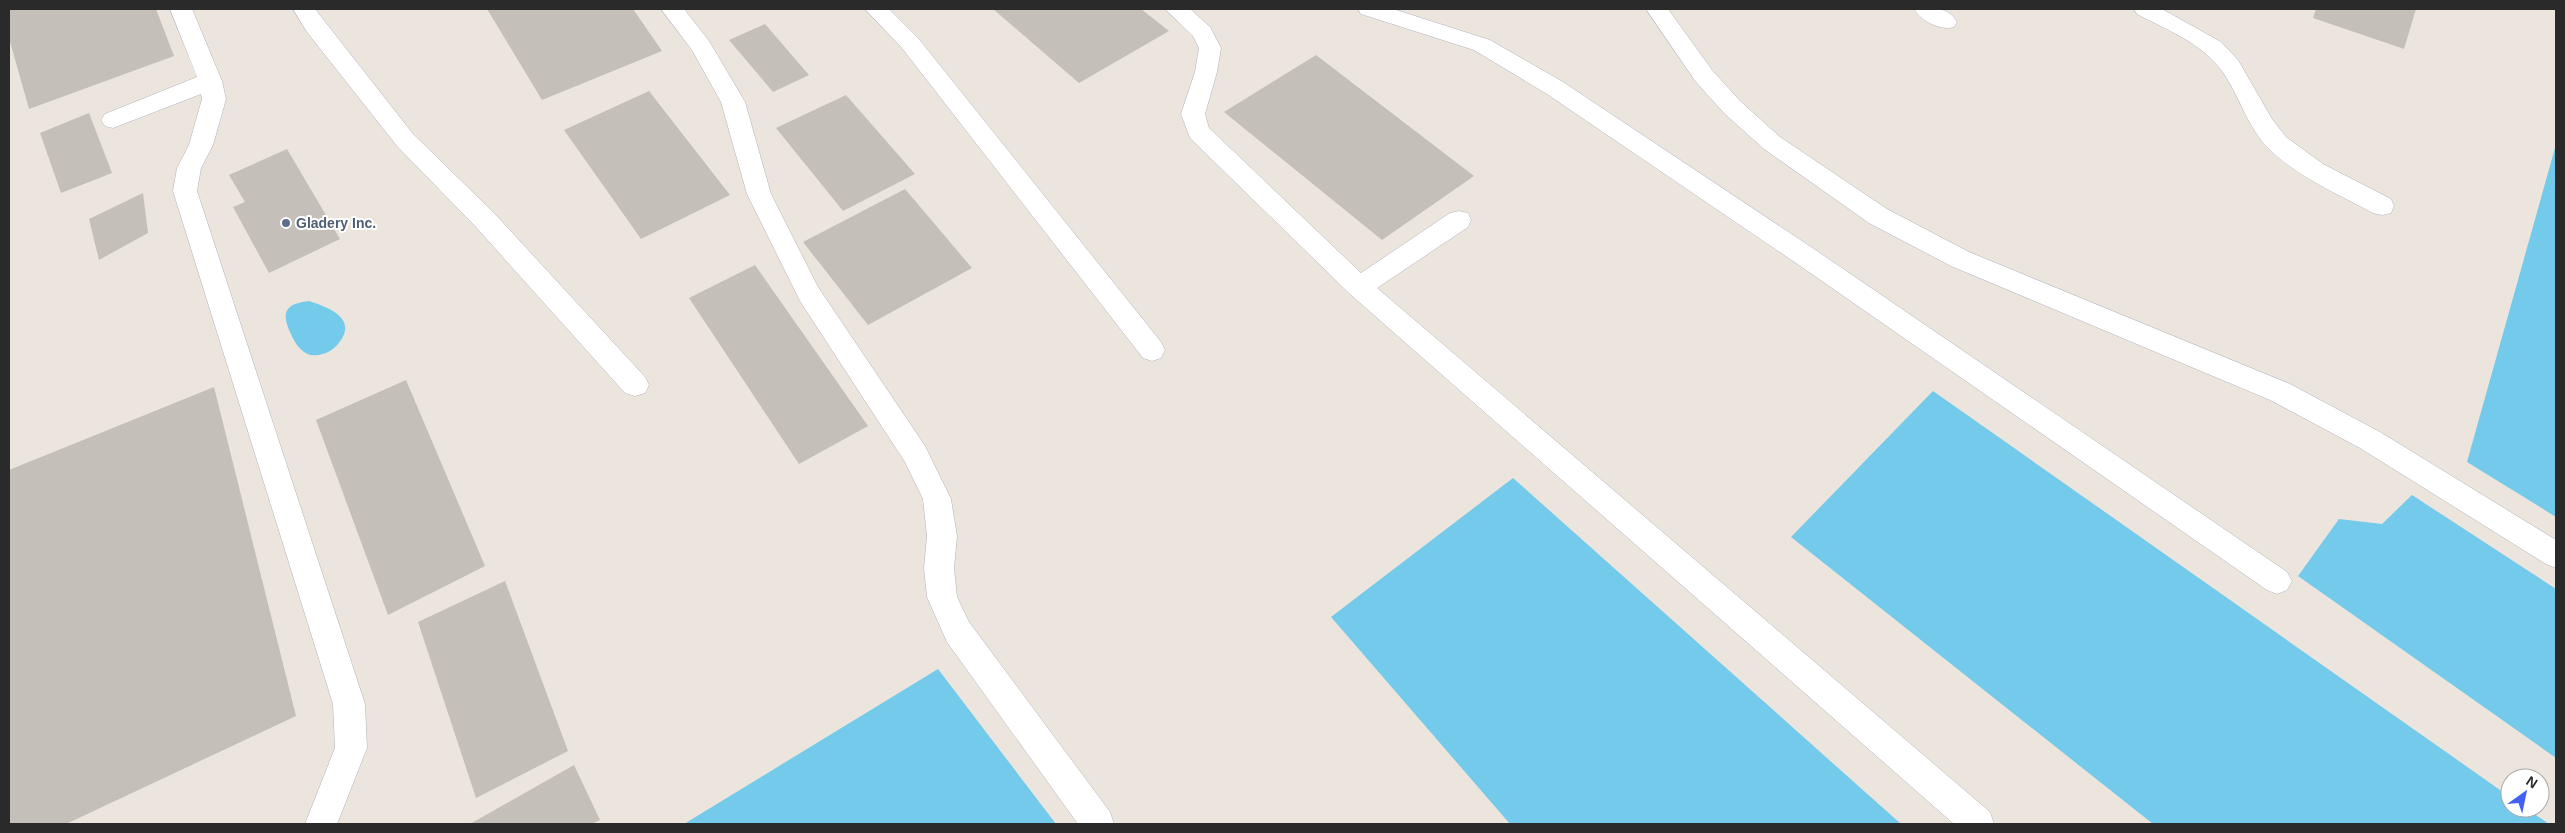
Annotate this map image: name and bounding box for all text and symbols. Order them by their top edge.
place label: Gladery Inc. [296,215,376,231]
marker: Gladery Inc. [280,217,292,229]
north arrow [2500,768,2550,818]
text: N [2523,773,2541,792]

